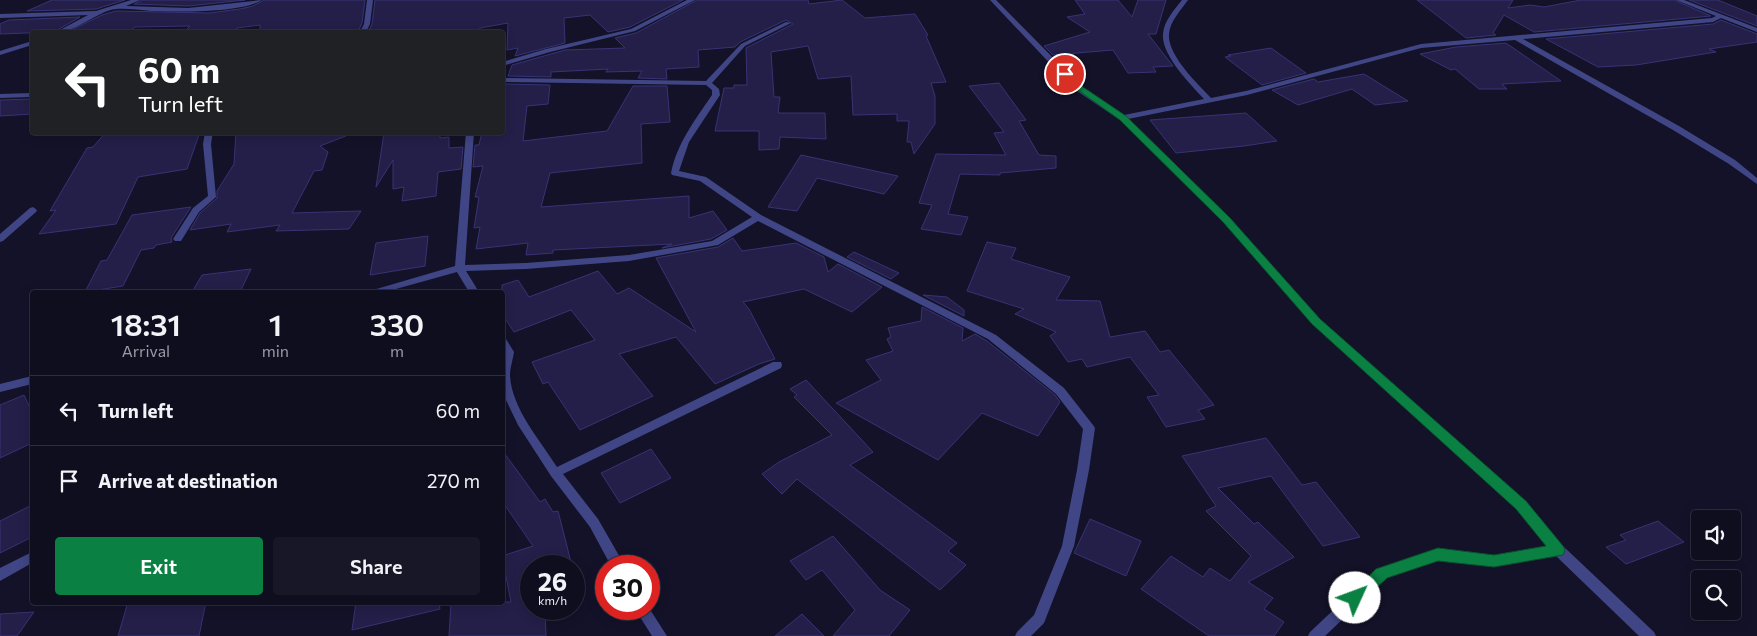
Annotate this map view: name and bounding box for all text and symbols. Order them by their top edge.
text: 60 m [138,47,220,90]
icon: left [55,50,120,115]
pin [1044,53,1086,95]
icon: arrive [1051,60,1079,88]
text: Turn left [138,90,223,117]
text: 18:31 [111,305,181,342]
text: 1 [269,305,282,342]
text: 330 [370,305,424,342]
text: Arrival [122,341,170,360]
text: min [262,341,289,360]
text: m [390,341,404,360]
icon: left [55,397,83,425]
text: Turn left [98,399,173,422]
text: 60 m [436,399,480,422]
icon: arrive [55,467,83,495]
text: Arrive at destination [98,469,278,492]
text: 270 m [427,469,480,492]
map controls [1691,510,1741,620]
button: sound [1691,510,1741,560]
button: Exit [55,537,263,595]
button: Share [273,537,480,595]
speed limit sign: 30 [595,555,660,620]
text: 26 [538,566,567,596]
button: search [1691,570,1741,620]
position arrow [1328,571,1380,623]
text: km/h [538,593,567,607]

